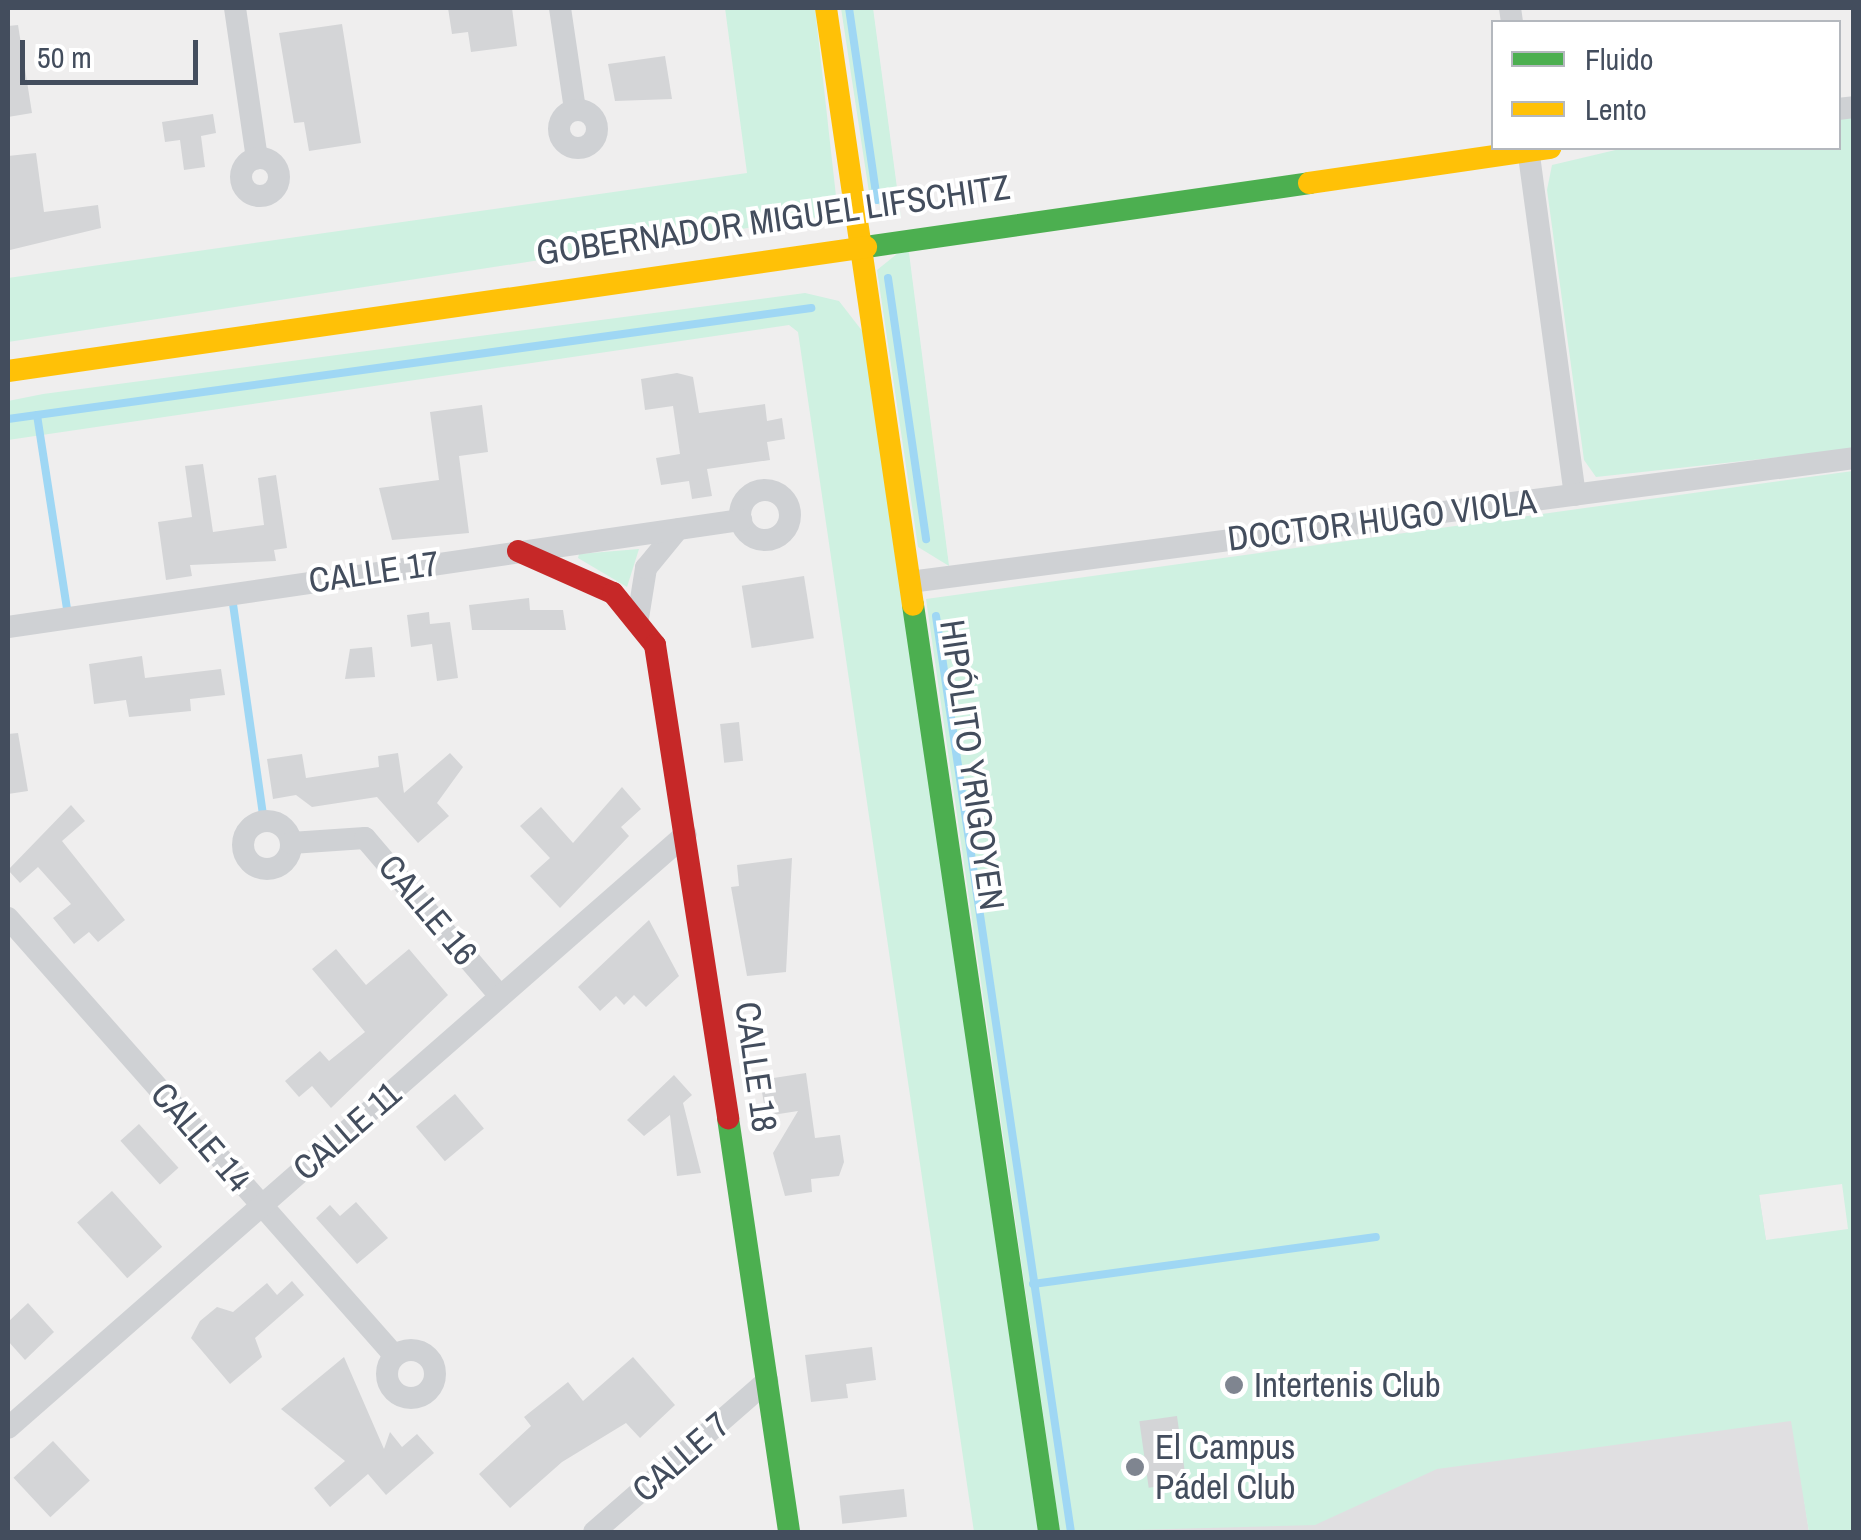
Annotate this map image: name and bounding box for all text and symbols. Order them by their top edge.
scale bar [25,20,202,82]
legend [1491,20,1841,150]
text: 50 m [37,37,92,77]
text: Fluido [1585,39,1653,79]
text: Lento [1585,89,1647,129]
street label: GOBERNADOR MIGUEL LIFSCHITZ [533,166,1013,274]
street label: DOCTOR HUGO VIOLA [1225,480,1539,560]
street label: CALLE 17 [306,542,442,602]
street label: HIPÓLITO YRIGOYEN [931,617,1013,913]
street label: CALLE 16 [370,846,486,974]
street label: CALLE 18 [726,999,786,1135]
street label: CALLE 11 [285,1073,409,1189]
street label: CALLE 14 [142,1074,260,1200]
place label: Intertenis Club [1254,1364,1441,1406]
marker: Intertenis Club [1223,1374,1245,1396]
street label: CALLE 7 [624,1403,738,1511]
place label: El Campus Pádel Club [1155,1426,1295,1508]
marker: El Campus Pádel Club [1124,1456,1146,1478]

